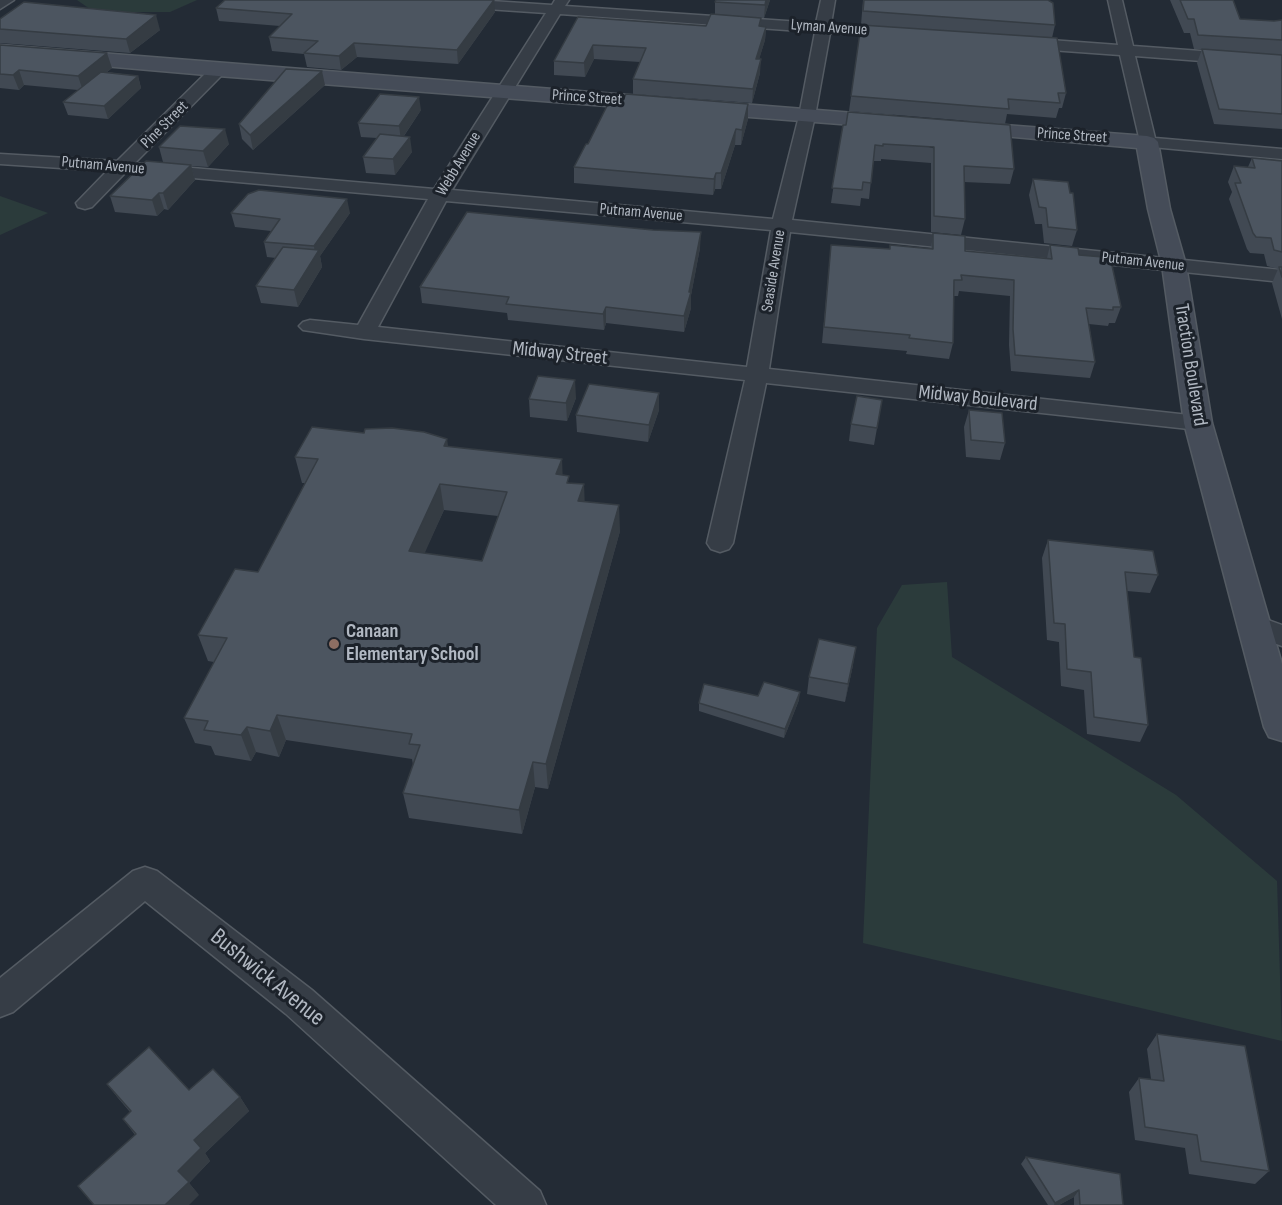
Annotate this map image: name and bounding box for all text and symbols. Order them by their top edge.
street label: Lyman Avenue [790,16,868,40]
street label: Prince Street [551,86,623,110]
street label: Pine Street [137,97,193,153]
street label: Prince Street [1036,124,1108,148]
street label: Webb Avenue [432,128,486,200]
street label: Putnam Avenue [61,153,145,179]
street label: Putnam Avenue [599,200,683,226]
street label: Seaside Avenue [758,229,790,313]
street label: Putnam Avenue [1101,248,1185,276]
street label: Traction Boulevard [1168,302,1212,428]
street label: Midway Street [511,337,609,371]
street label: Midway Boulevard [917,381,1039,417]
place label: Canaan Elementary School [346,620,479,667]
marker: Canaan Elementary School [327,637,341,651]
street label: Bushwick Avenue [204,923,330,1033]

